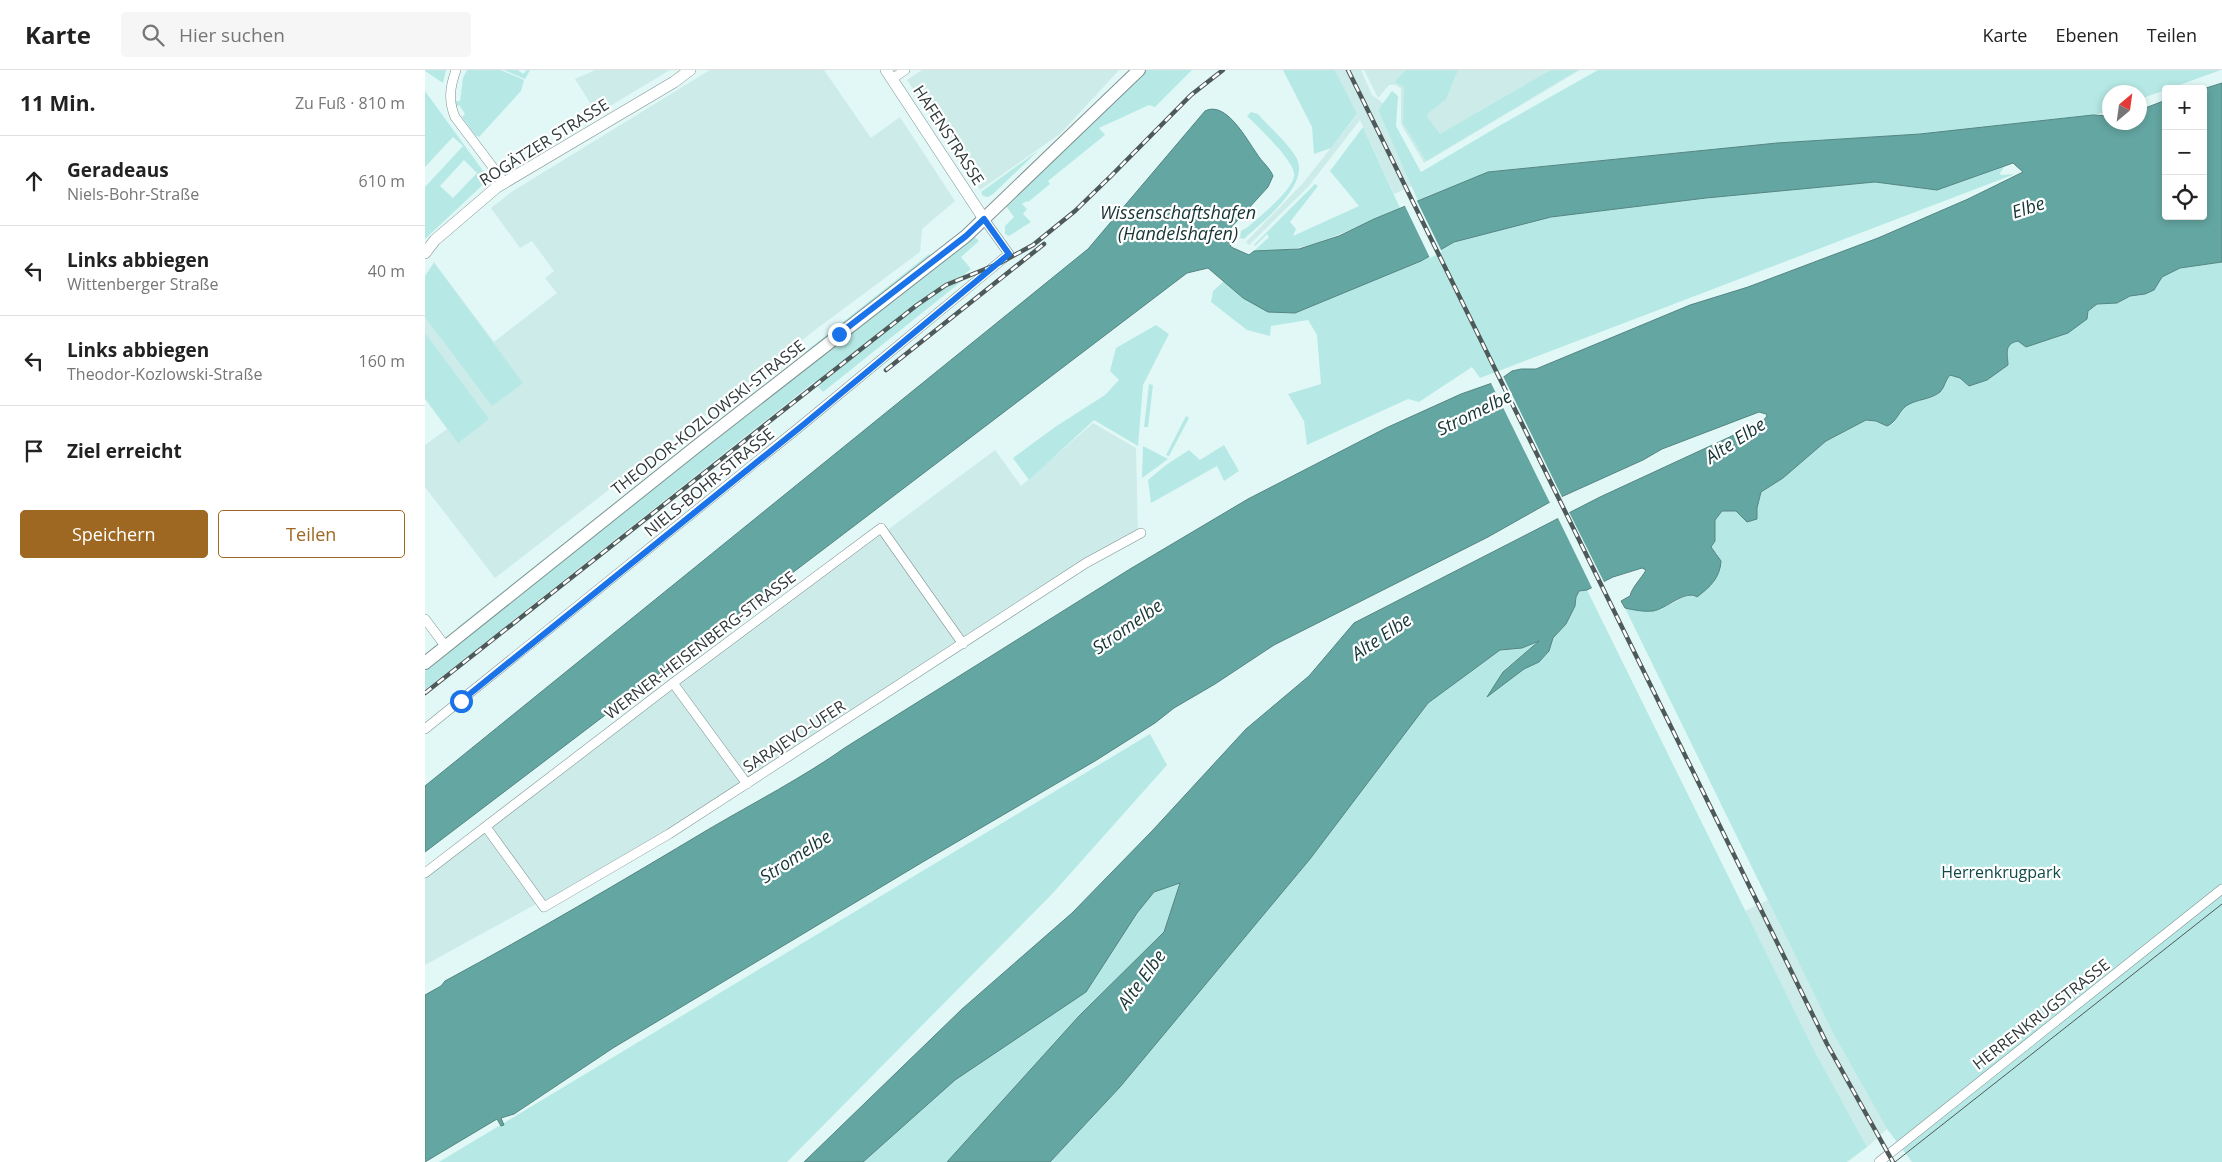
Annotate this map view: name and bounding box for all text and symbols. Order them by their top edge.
search box [121,12,471,57]
text: Karte [25,18,91,51]
icon: search [139,21,167,49]
text: Hier suchen [179,22,285,48]
text: Karte [1983,23,2027,47]
text: Ebenen [2055,23,2119,47]
text: Teilen [2147,23,2197,47]
street label: HAFENSTRASSE [908,81,990,189]
north arrow [2102,85,2147,130]
map controls [2162,85,2207,220]
button: + [2162,85,2207,130]
text: 11 Min. [20,89,95,117]
text: Zu Fuß · 810 m [295,92,405,114]
street label: ROGÄTZER STRASSE [475,93,613,191]
button: − [2162,130,2207,175]
text: Geradeaus [67,157,169,183]
icon: ahead [20,167,48,195]
text: 610 m [359,170,405,192]
button: locate [2162,175,2207,220]
text: Niels-Bohr-Straße [67,183,199,205]
water label: Elbe [2008,190,2048,224]
water label: Wissenschaftshafen (Handelshafen) [1100,200,1256,245]
text: Links abbiegen [67,247,209,273]
icon: left [20,257,48,285]
text: 40 m [368,260,405,282]
text: Wittenberger Straße [67,273,219,295]
route end [828,323,851,346]
street label: THEODOR-KOZLOWSKI-STRASSE [607,334,809,500]
text: Links abbiegen [67,337,209,363]
icon: left [20,347,48,375]
text: 160 m [359,350,405,372]
text: Theodor-Kozlowski-Straße [67,363,262,385]
water label: Stromelbe [1432,383,1516,440]
water label: Alte Elbe [1699,412,1770,470]
street label: NIELS-BOHR-STRASSE [639,423,779,541]
icon: arrive [20,437,48,465]
text: Ziel erreicht [67,438,182,464]
button: Speichern [20,510,208,558]
button: Teilen [218,510,405,558]
street label: WERNER-HEISENBERG-STRASSE [600,566,800,724]
water label: Stromelbe [1087,593,1167,659]
water label: Alte Elbe [1345,607,1416,666]
route start [450,690,473,713]
street label: SARAJEVO-UFER [739,695,850,777]
water label: Stromelbe [755,824,835,888]
park label: Herrenkrugpark [1941,861,2061,883]
water label: Alte Elbe [1110,945,1171,1015]
street label: HERRENKRUGSTRASSE [1968,954,2114,1074]

